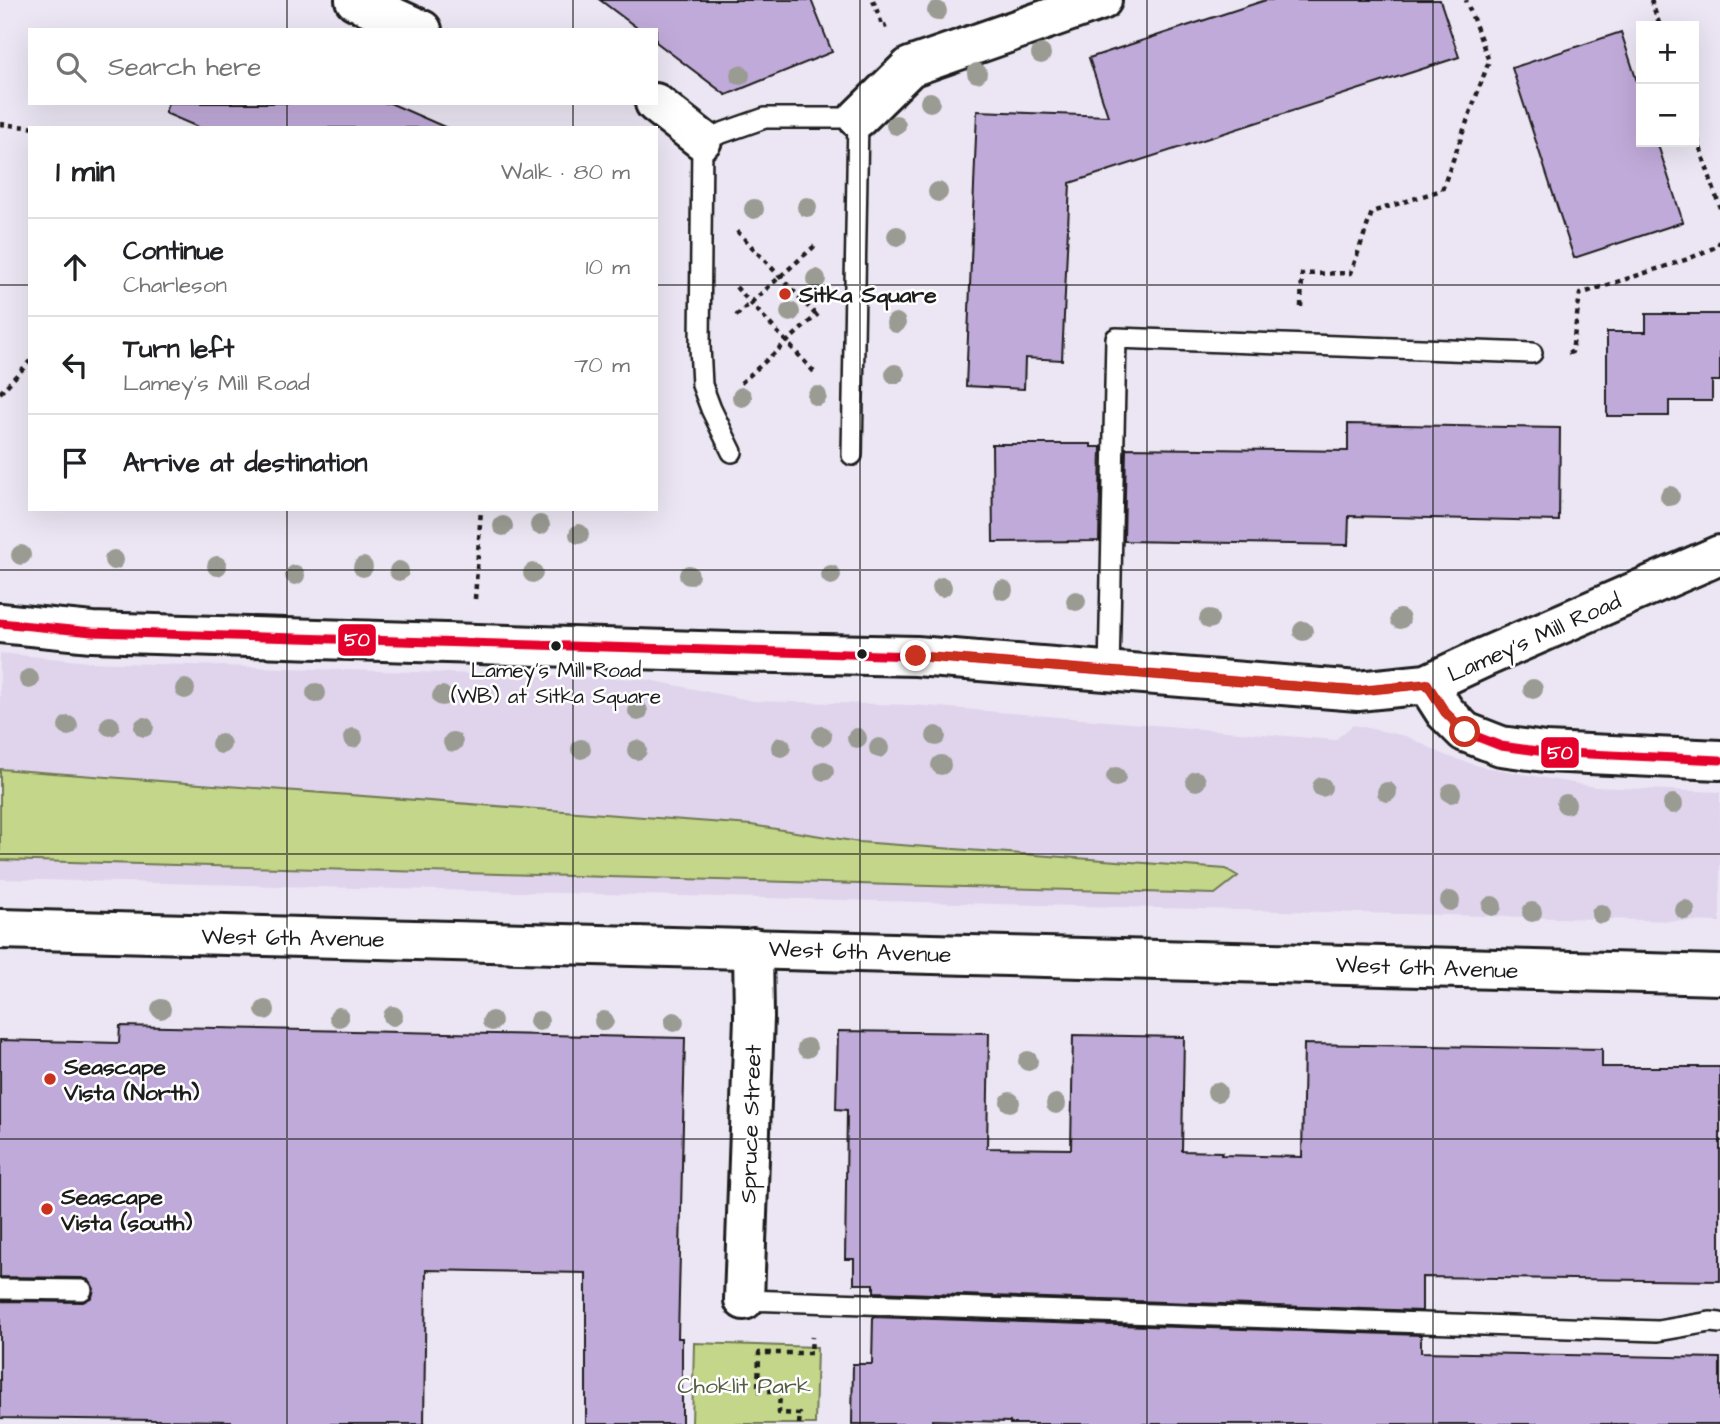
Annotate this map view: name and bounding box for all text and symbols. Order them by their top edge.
map controls [1636,21,1699,147]
button: + [1636,21,1699,84]
search box [28,28,658,105]
icon: search [52,48,90,86]
text: Search here [108,49,261,85]
button: − [1636,84,1699,147]
text: 1 min [56,151,115,193]
text: Walk · 80 m [501,156,630,188]
text: Continue [123,233,224,269]
icon: ahead [56,248,94,286]
text: 10 m [585,251,630,283]
text: Charleson [123,269,227,301]
place label: Sitka Square [798,279,937,311]
marker: Sitka Square [777,286,793,302]
text: Turn left [123,331,234,367]
icon: left [56,346,94,384]
text: 70 m [574,349,630,381]
text: Lamey's Mill Road [123,367,310,399]
icon: arrive [56,444,94,482]
text: Arrive at destination [123,445,368,481]
street label: Lamey's Mill Road [1443,585,1627,691]
line badge: 50 [337,623,377,657]
text: 50 [344,627,370,654]
marker: Lamey's Mill Road (WB) at Sitka Square [549,639,563,653]
route end [900,640,931,671]
unlabelled marker [855,647,869,661]
place label: Lamey's Mill Road (WB) at Sitka Square [451,656,661,711]
route start [1449,716,1480,747]
line badge: 50 [1540,736,1580,769]
text: 50 [1547,740,1573,767]
street label: West 6th Avenue [201,920,385,956]
street label: West 6th Avenue [768,933,952,971]
street label: West 6th Avenue [1335,949,1519,987]
street label: Spruce Street [732,1043,770,1204]
place label: Seascape Vista (North) [63,1051,199,1109]
marker: Seascape Vista (North) [42,1071,58,1087]
place label: Seascape Vista (south) [60,1181,192,1239]
marker: Seascape Vista (south) [39,1201,55,1217]
park label: Choklit Park [677,1370,811,1402]

